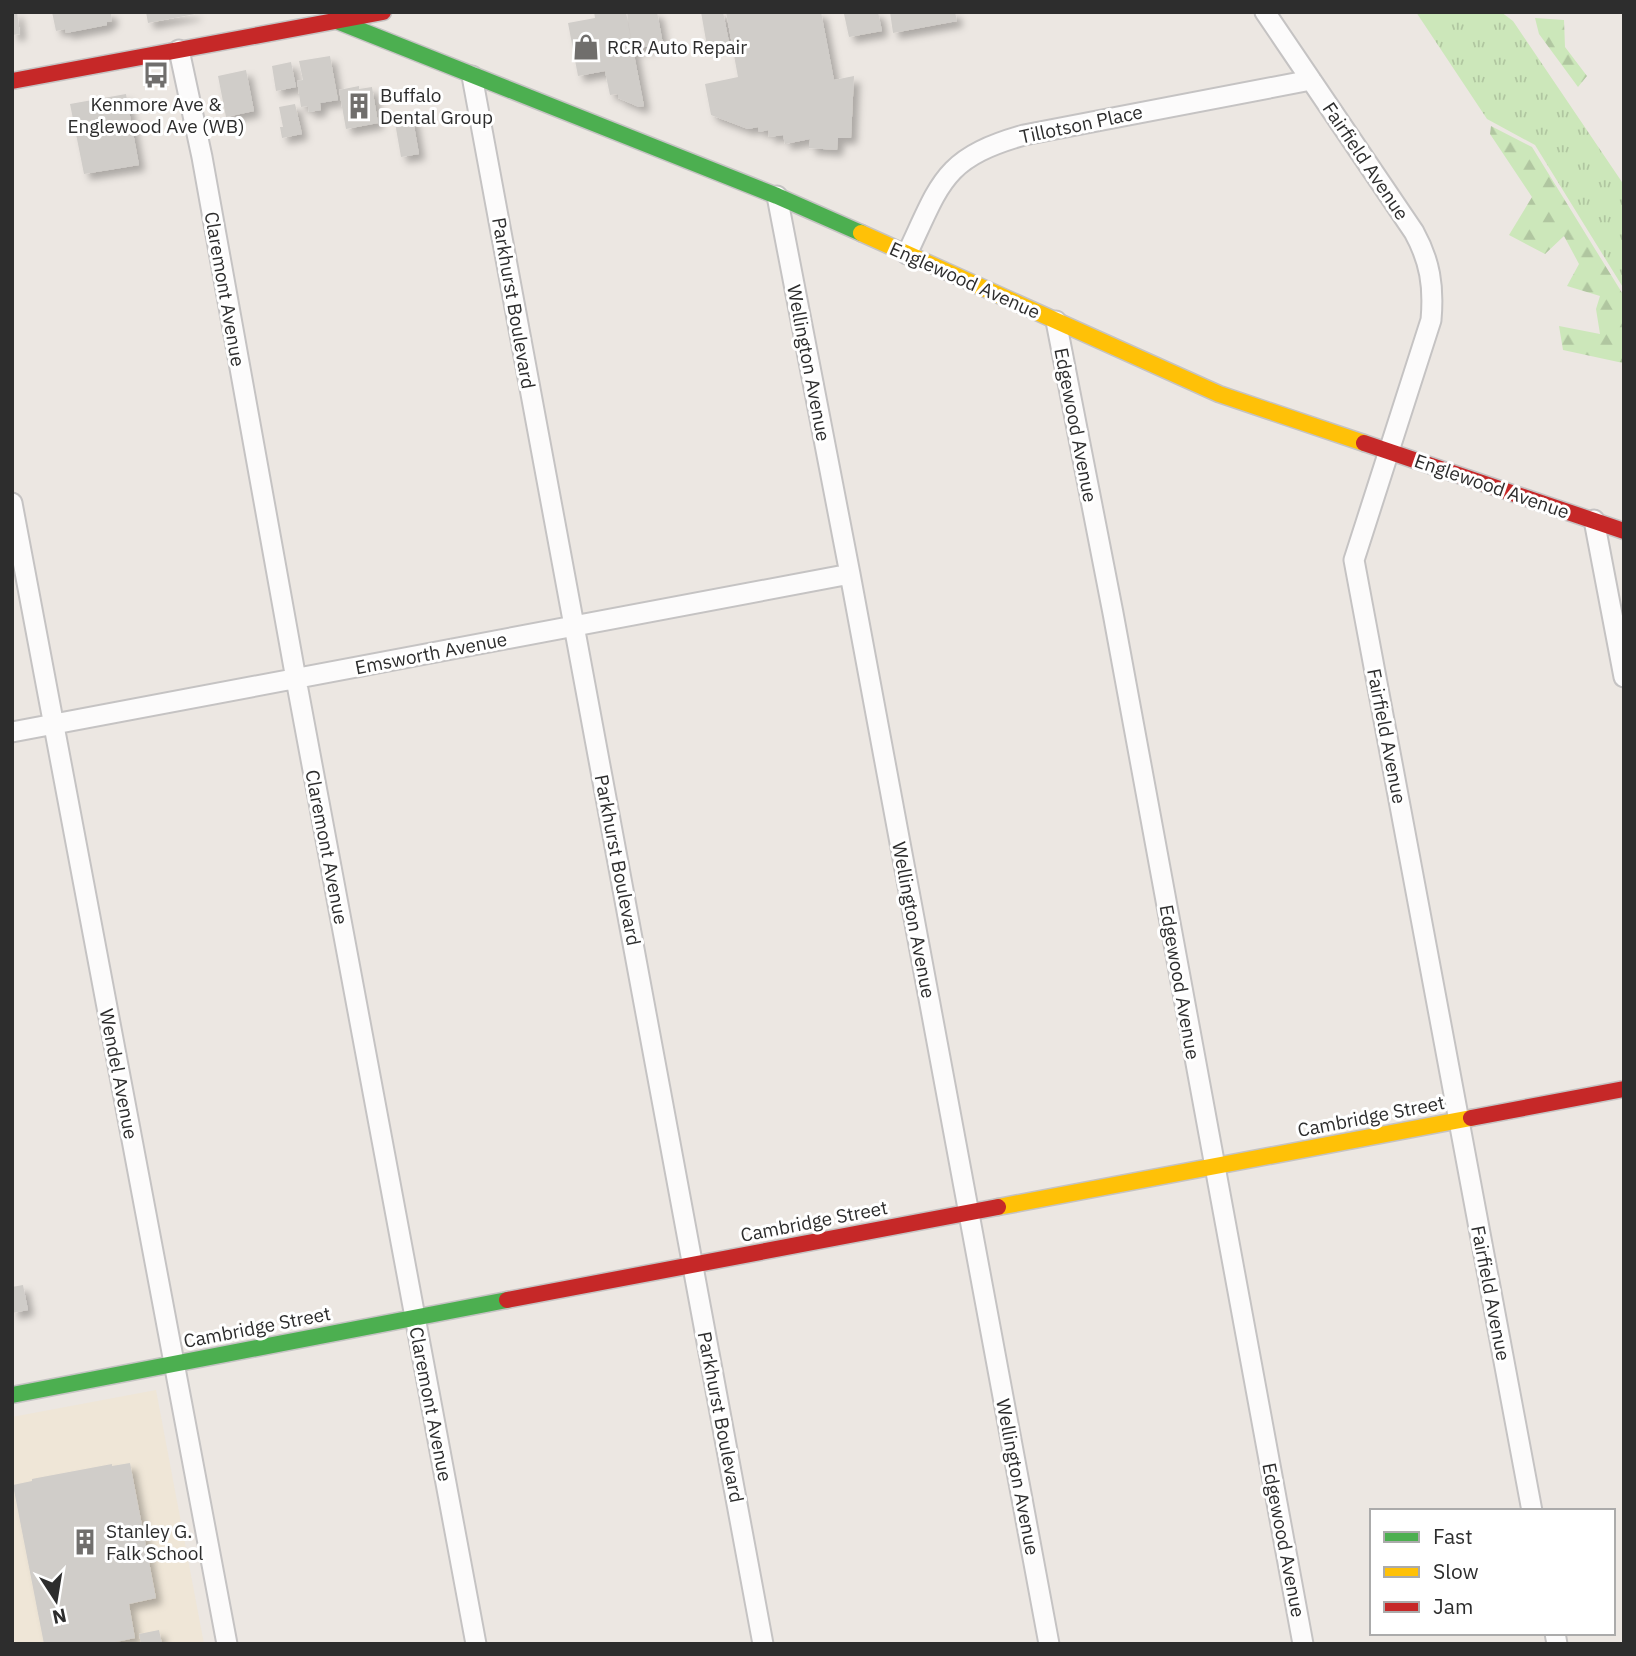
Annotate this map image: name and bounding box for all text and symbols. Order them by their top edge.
shop icon: RCR Auto Repair [571,32,601,62]
place label: RCR Auto Repair [607,35,747,59]
bus stop icon: Kenmore Ave & Englewood Ave (WB) [141,60,171,90]
place label: Buffalo Dental Group [380,83,493,129]
building icon: Buffalo Dental Group [344,91,374,121]
place label: Kenmore Ave & Englewood Ave (WB) [67,92,245,138]
street label: Fairfield Avenue [1318,97,1414,225]
street label: Tillotson Place [1017,99,1145,149]
street label: Claremont Avenue [200,210,250,368]
street label: Parkhurst Boulevard [487,215,541,391]
street label: Englewood Avenue [886,236,1044,324]
street label: Wellington Avenue [782,283,836,443]
street label: Edgewood Avenue [1049,346,1103,504]
street label: Englewood Avenue [1411,448,1573,524]
street label: Emsworth Avenue [353,626,509,680]
street label: Fairfield Avenue [1362,666,1412,806]
street label: Claremont Avenue [300,768,354,926]
street label: Parkhurst Boulevard [590,772,646,948]
street label: Wellington Avenue [887,840,941,1000]
street label: Edgewood Avenue [1155,903,1205,1061]
street label: Wendel Avenue [95,1007,143,1141]
street label: Cambridge Street [1295,1090,1447,1142]
street label: Cambridge Street [738,1195,890,1247]
street label: Fairfield Avenue [1466,1223,1516,1363]
street label: Cambridge Street [181,1301,333,1353]
street label: Claremont Avenue [404,1325,458,1483]
street label: Parkhurst Boulevard [693,1329,749,1505]
street label: Wellington Avenue [991,1397,1045,1557]
street label: Edgewood Avenue [1257,1461,1311,1619]
legend [1370,1509,1615,1635]
place label: Stanley G. Falk School [106,1519,204,1565]
text: Fast [1433,1522,1473,1550]
building icon: Stanley G. Falk School [70,1527,100,1557]
text: Slow [1433,1557,1479,1585]
north arrow [21,1565,91,1635]
text: Jam [1433,1592,1473,1620]
text: N [50,1603,69,1630]

